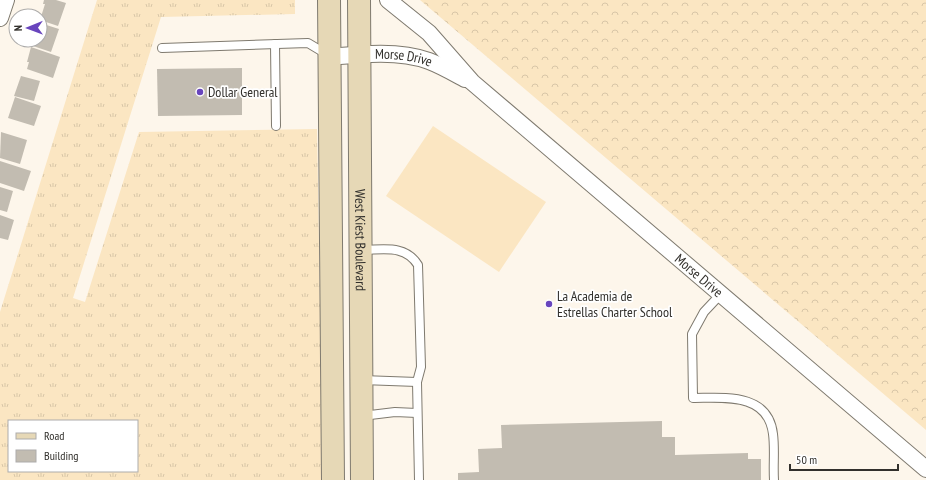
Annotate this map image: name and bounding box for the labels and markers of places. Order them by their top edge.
place label: Dollar General [208,83,278,101]
marker: Dollar General [195,87,205,97]
place label: La Academia de Estrellas Charter School [557,287,673,321]
marker: La Academia de Estrellas Charter School [544,299,554,309]

